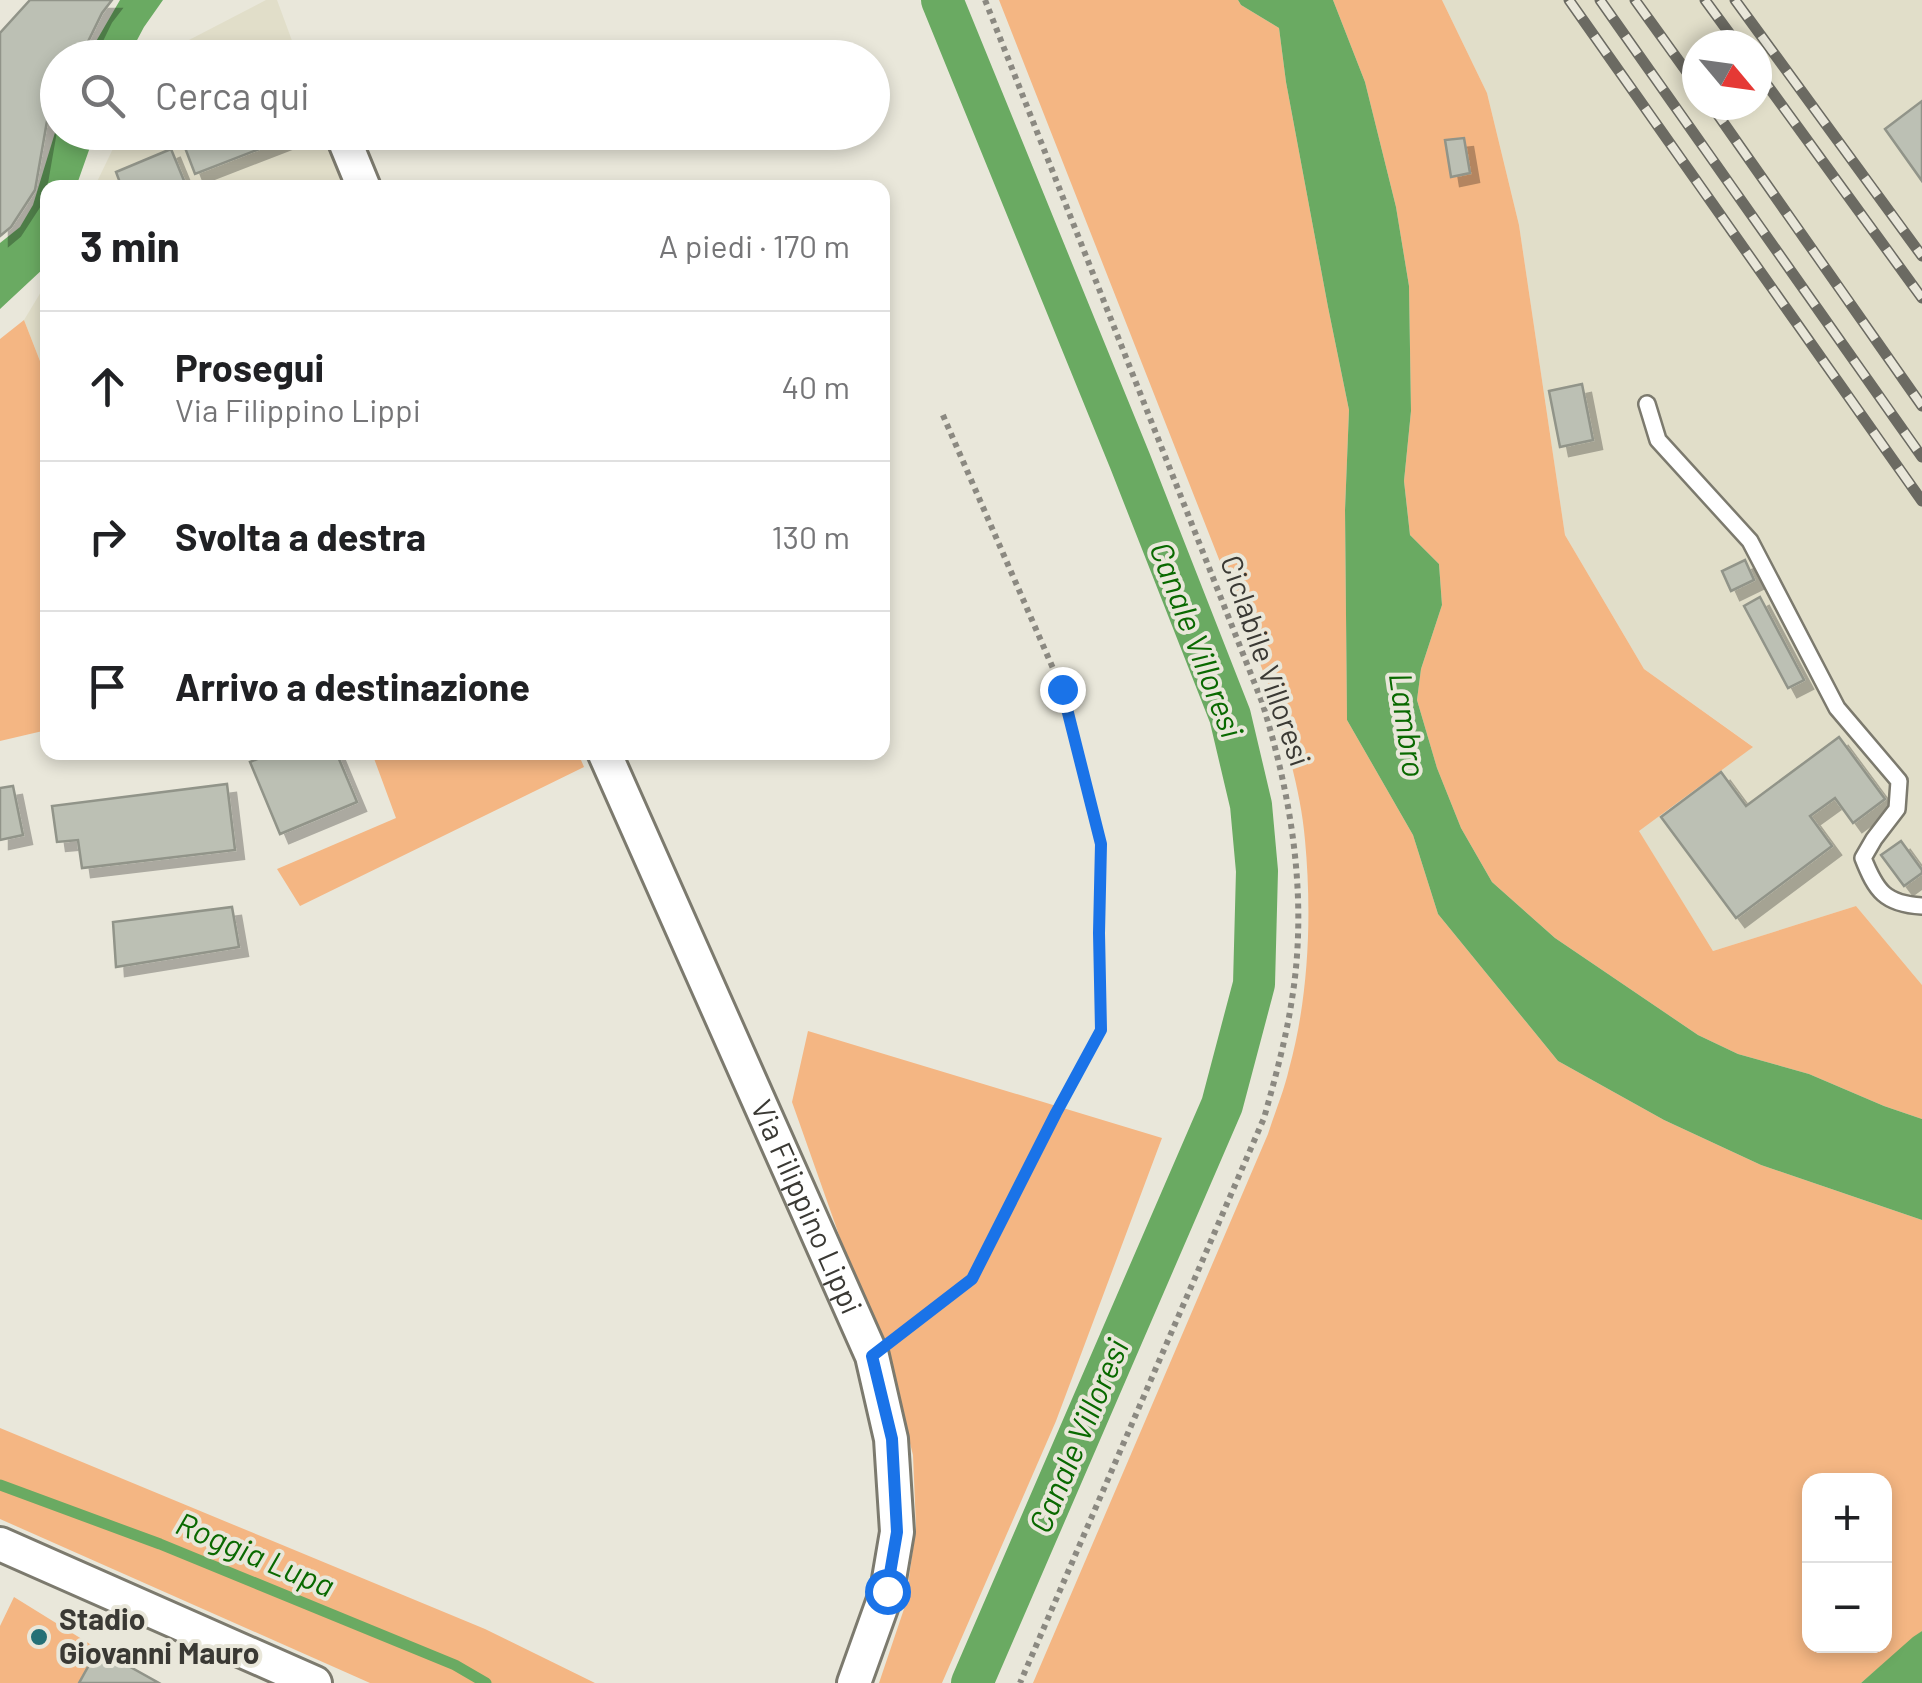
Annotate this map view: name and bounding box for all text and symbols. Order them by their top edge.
north arrow [1682,30,1772,120]
search box [40,40,890,150]
icon: search [75,68,130,123]
text: Cerca qui [155,72,310,118]
text: 3 min [80,220,180,270]
text: A piedi · 170 m [659,226,850,264]
text: Prosegui [175,344,324,390]
icon: ahead [80,359,135,414]
text: 40 m [781,367,850,405]
text: Via Filippino Lippi [175,390,421,428]
icon: right [80,509,135,564]
text: Svolta a destra [175,513,426,559]
text: 130 m [771,517,850,555]
water label: Canale Villoresi [1143,536,1253,743]
street label: Ciclabile Villoresi [1214,550,1320,771]
icon: arrive [80,659,135,714]
text: Arrivo a destinazione [175,663,530,709]
route end [1040,667,1086,713]
water label: Lambro [1383,670,1435,779]
street label: Via Filippino Lippi [745,1094,871,1319]
water label: Canale Villoresi [1019,1333,1135,1538]
map controls [1802,1473,1892,1653]
button: + [1802,1473,1892,1563]
water label: Roggia Lupa [171,1503,341,1604]
button: − [1802,1563,1892,1653]
route start [865,1569,911,1615]
place label: Stadio Giovanni Mauro [59,1600,259,1670]
marker: Stadio Giovanni Mauro [28,1626,50,1648]

